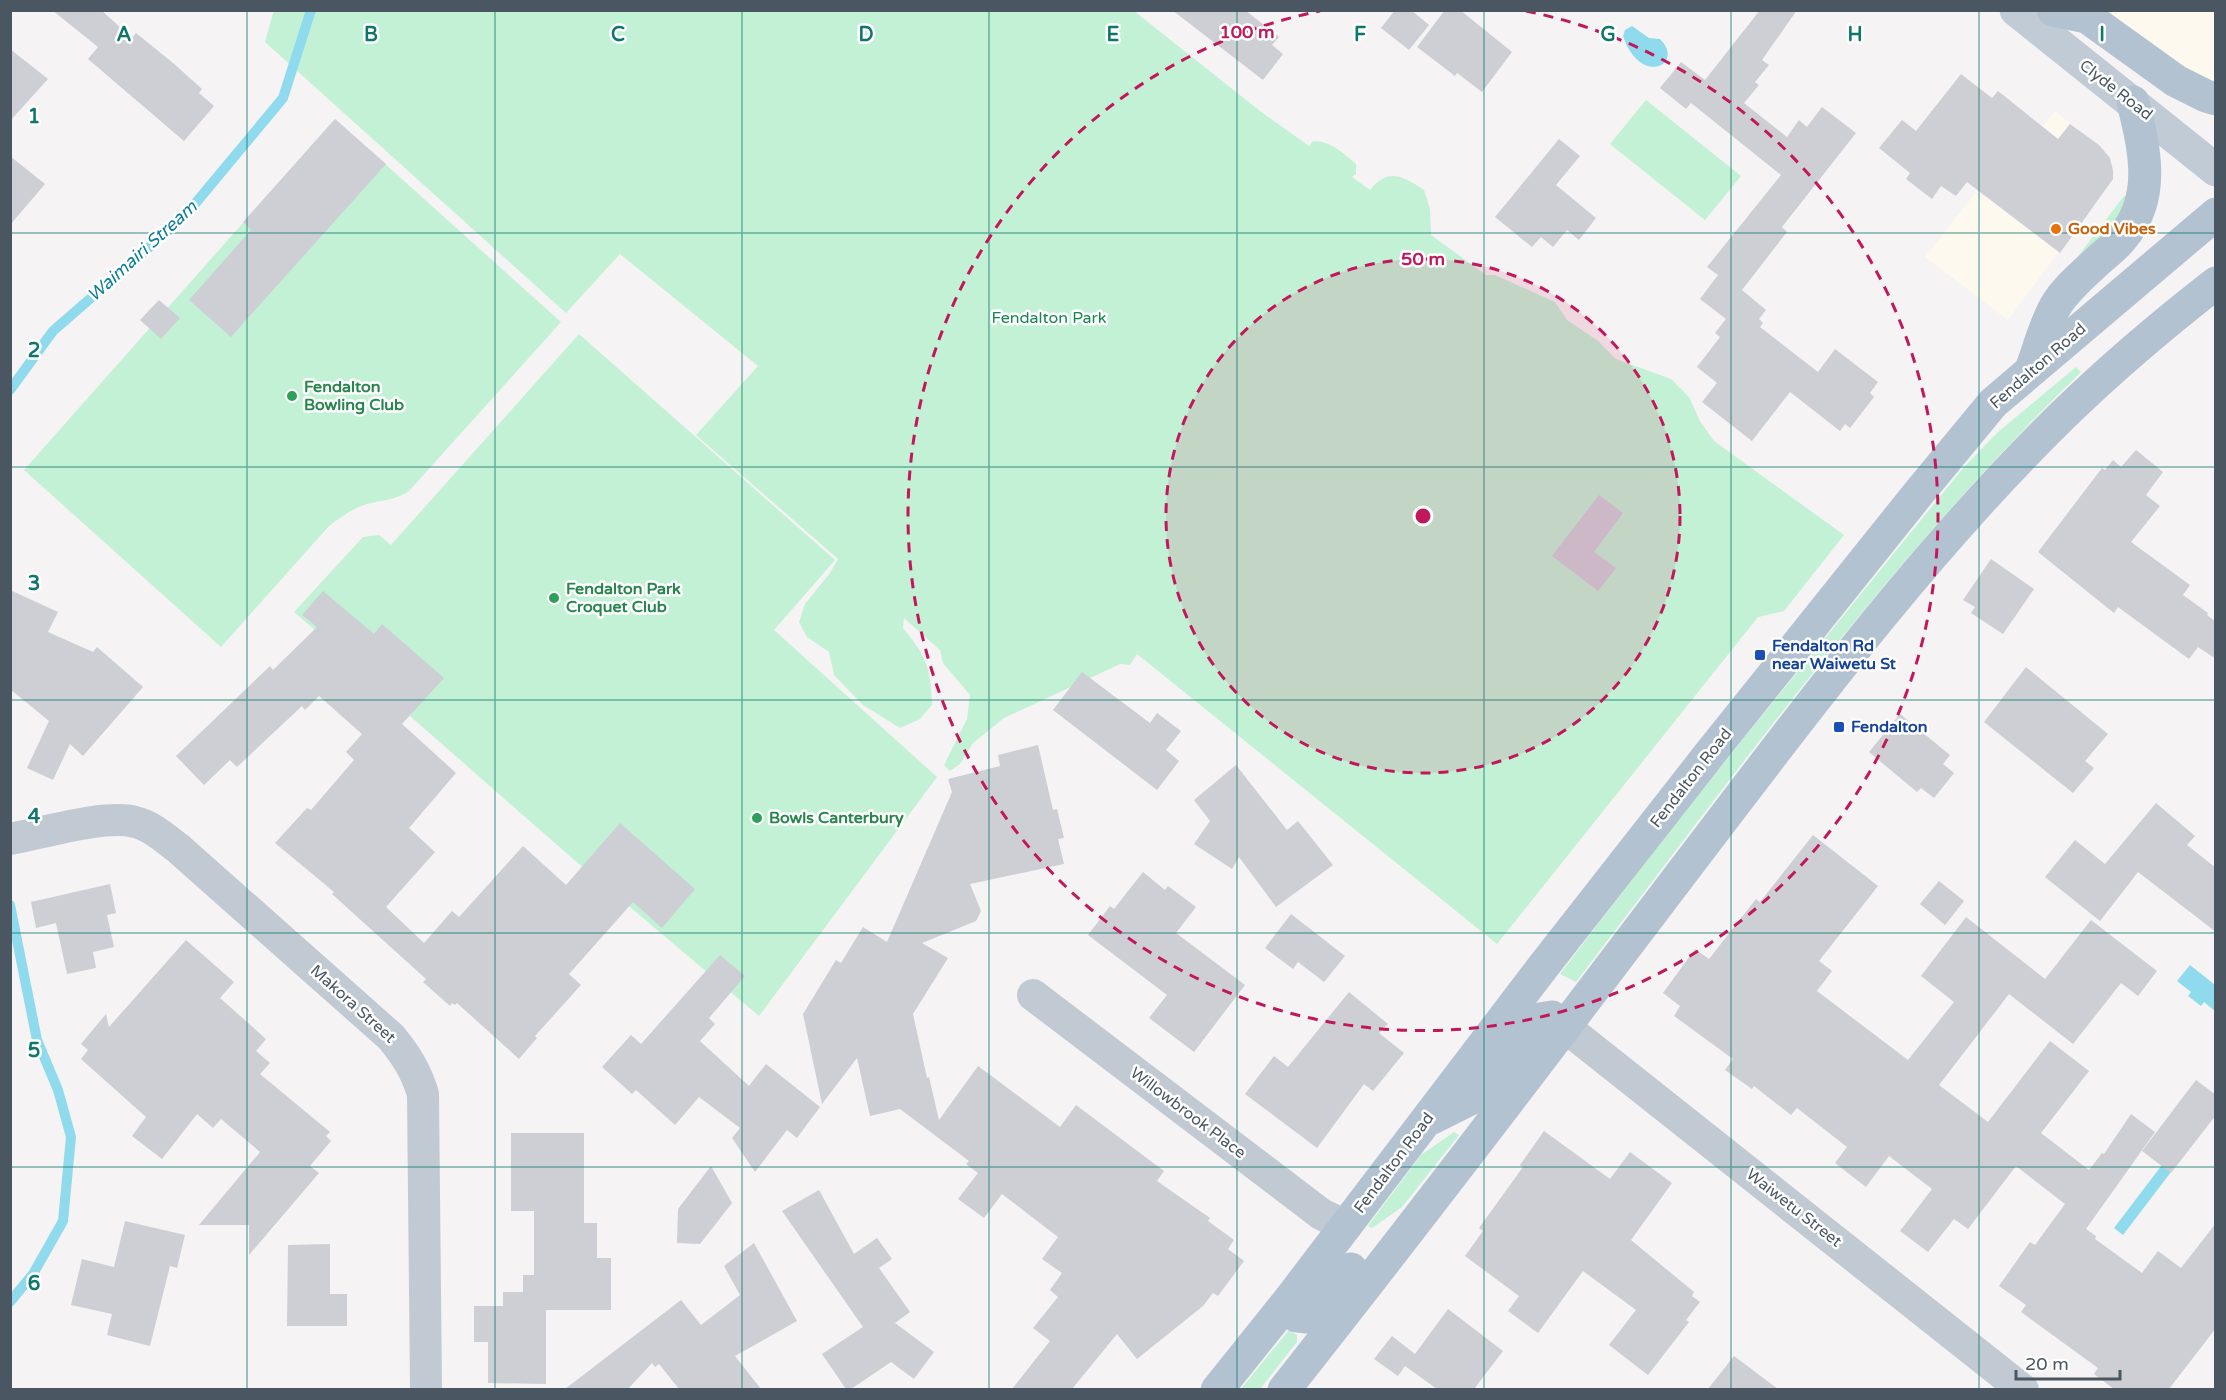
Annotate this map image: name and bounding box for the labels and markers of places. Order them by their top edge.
place label: Good Vibes [2068,219,2156,239]
marker: Good Vibes [2049,222,2063,236]
place label: Fendalton Bowling Club [304,377,404,415]
marker: Fendalton Bowling Club [285,389,299,403]
centre of rings [1413,506,1433,526]
place label: Fendalton Park Croquet Club [566,579,681,617]
marker: Fendalton Park Croquet Club [547,591,561,605]
place label: Fendalton Rd near Waiwetu St [1772,636,1897,674]
marker: Fendalton Rd near Waiwetu St [1753,648,1767,662]
place label: Fendalton [1851,717,1927,737]
marker: Fendalton [1832,720,1846,734]
place label: Bowls Canterbury [769,808,904,828]
marker: Bowls Canterbury [750,811,764,825]

